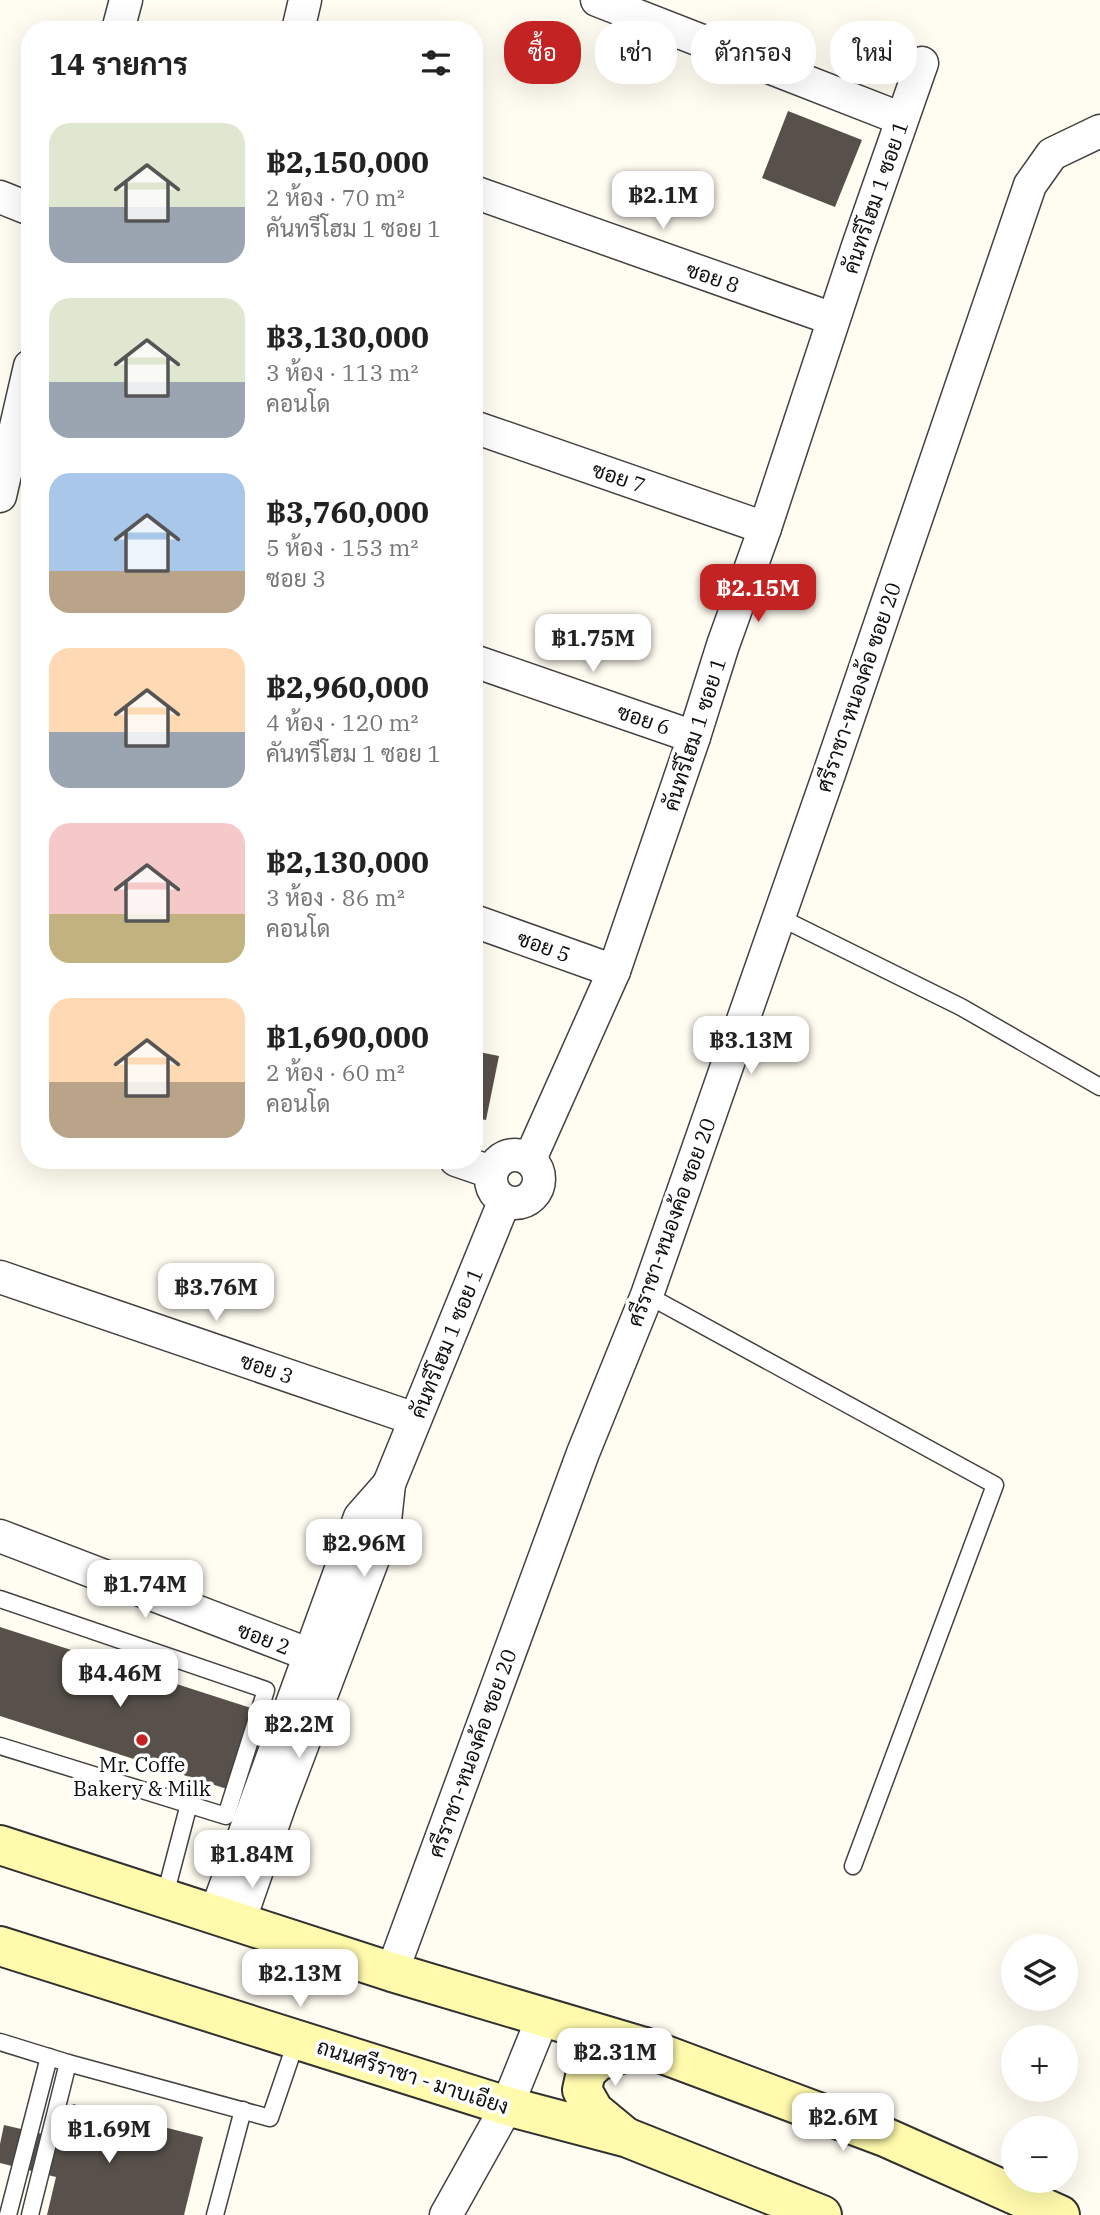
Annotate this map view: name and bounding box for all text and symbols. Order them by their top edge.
chip: ซื้อ [504,21,581,84]
chip: เช่า [595,21,677,84]
chip: ตัวกรอง [691,21,816,84]
chip: ใหม่ [830,21,917,84]
text: 14 รายการ [49,44,188,83]
icon: filters [417,44,455,82]
street label: คันทรีโฮม 1 ซอย 1 [836,117,914,277]
text: ฿2,150,000 [266,142,429,181]
icon: home [105,151,189,235]
pin: ฿2.1M [614,172,712,231]
text: ฿2.1M [628,179,698,209]
text: 2 ห้อง · 70 m² [266,182,405,212]
text: คันทรีโฮม 1 ซอย 1 [266,213,441,243]
street label: ซอย 8 [683,255,743,299]
text: ฿3,130,000 [266,317,429,356]
icon: home [105,326,189,410]
text: 3 ห้อง · 113 m² [266,357,418,387]
text: คอนโด [266,388,330,418]
street label: ซอย 7 [589,455,649,499]
text: ฿3,760,000 [266,492,429,531]
icon: home [105,501,189,585]
text: 5 ห้อง · 153 m² [266,532,418,562]
text: ซอย 3 [266,563,326,593]
pin: ฿2.15M [701,564,815,624]
text: ฿2.15M [716,572,800,602]
street label: ศรีราชา-หนองค้อ ซอย 20 [809,578,907,796]
pin: ฿1.75M [536,614,650,674]
text: ฿1.75M [551,622,635,652]
street label: คันทรีโฮม 1 ซอย 1 [656,654,732,814]
text: ฿2,960,000 [266,667,429,706]
icon: home [105,676,189,760]
street label: ซอย 6 [614,697,674,741]
text: 4 ห้อง · 120 m² [266,707,418,737]
text: คันทรีโฮม 1 ซอย 1 [266,738,441,768]
text: ฿2,130,000 [266,842,429,881]
icon: home [105,851,189,935]
text: 3 ห้อง · 86 m² [266,882,405,912]
text: คอนโด [266,913,330,943]
street label: ซอย 5 [513,923,575,969]
pin: ฿3.13M [694,1016,808,1076]
text: ฿1,690,000 [266,1017,429,1056]
text: ฿3.13M [709,1024,793,1054]
icon: home [105,1026,189,1110]
text: 2 ห้อง · 60 m² [266,1057,405,1087]
text: คอนโด [266,1088,330,1118]
street label: ศรีราชา-หนองค้อ ซอย 20 [620,1114,722,1330]
pin: ฿3.76M [159,1264,273,1323]
street label: คันทรีโฮม 1 ซอย 1 [403,1264,489,1422]
text: ฿3.76M [174,1271,258,1301]
street label: ซอย 3 [237,1346,297,1390]
pin: ฿2.96M [307,1520,421,1579]
text: ฿2.96M [322,1527,406,1557]
pin: ฿1.74M [88,1560,202,1620]
text: ฿1.74M [103,1568,187,1598]
street label: ซอย 2 [233,1615,295,1661]
street label: ศรีราชา-หนองค้อ ซอย 20 [421,1645,523,1861]
pin: ฿4.46M [63,1650,177,1709]
text: ฿4.46M [78,1657,162,1687]
pin: ฿2.2M [250,1700,348,1760]
text: ฿2.2M [264,1708,334,1738]
marker: Mr. Coffe Bakery & Milk [134,1732,150,1748]
place label: Mr. Coffe Bakery & Milk [73,1750,212,1802]
pin: ฿1.84M [195,1830,309,1890]
text: ฿1.84M [210,1838,294,1868]
map controls [1001,1934,1078,2193]
button: layers [1001,1934,1078,2011]
pin: ฿2.13M [243,1950,357,2009]
text: ฿2.13M [258,1957,342,1987]
button: + [1001,2025,1078,2102]
pin: ฿2.31M [558,2028,672,2088]
street label: ถนนศรีราชา - มาบเอียง [314,2032,512,2120]
text: ฿2.31M [573,2036,657,2066]
pin: ฿2.6M [794,2094,892,2153]
text: ฿2.6M [808,2101,878,2131]
pin: ฿1.69M [52,2106,166,2165]
text: ฿1.69M [67,2113,151,2143]
button: − [1001,2116,1078,2193]

